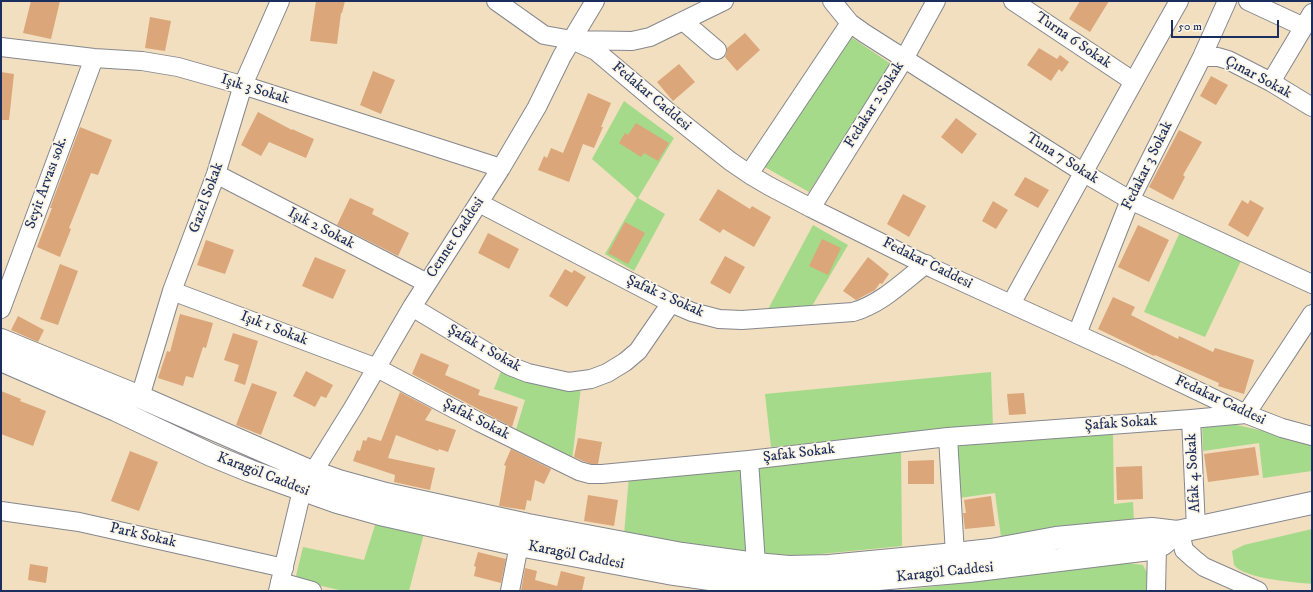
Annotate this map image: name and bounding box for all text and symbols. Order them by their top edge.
street label: Turna 6 Sokak [1032,9,1114,73]
scale bar [1173,12,1281,38]
text: 50 m [1178,19,1202,34]
street label: Çınar Sokak [1221,53,1295,103]
street label: Fedakar 2 Sokak [841,58,909,152]
street label: Fedakar Caddesi [608,59,694,135]
street label: Işık 3 Sokak [218,71,292,109]
street label: Fedakar 3 Sokak [1119,119,1177,213]
street label: Tuna 7 Sokak [1022,130,1102,188]
street label: Seyit Arvası sok. [22,135,72,231]
street label: Gazel Sokak [186,160,228,236]
street label: Cennet Caddesi [423,194,489,282]
street label: Işık 2 Sokak [285,204,357,254]
street label: Fedakar Caddesi [879,234,975,294]
street label: Şafak 2 Sokak [623,272,707,322]
street label: Işık 1 Sokak [238,308,310,350]
street label: Şafak 1 Sokak [444,321,524,377]
street label: Fedakar Caddesi [1172,372,1268,430]
street label: Şafak Sokak [440,396,512,444]
street label: Şafak Sokak [1084,412,1158,436]
street label: Afak 4 Sokak [1183,433,1205,513]
street label: Şafak Sokak [762,441,836,467]
street label: Karagöl Caddesi [214,449,312,501]
street label: Park Sokak [108,520,178,552]
street label: Karagöl Caddesi [526,538,626,574]
street label: Karagöl Caddesi [896,559,994,587]

